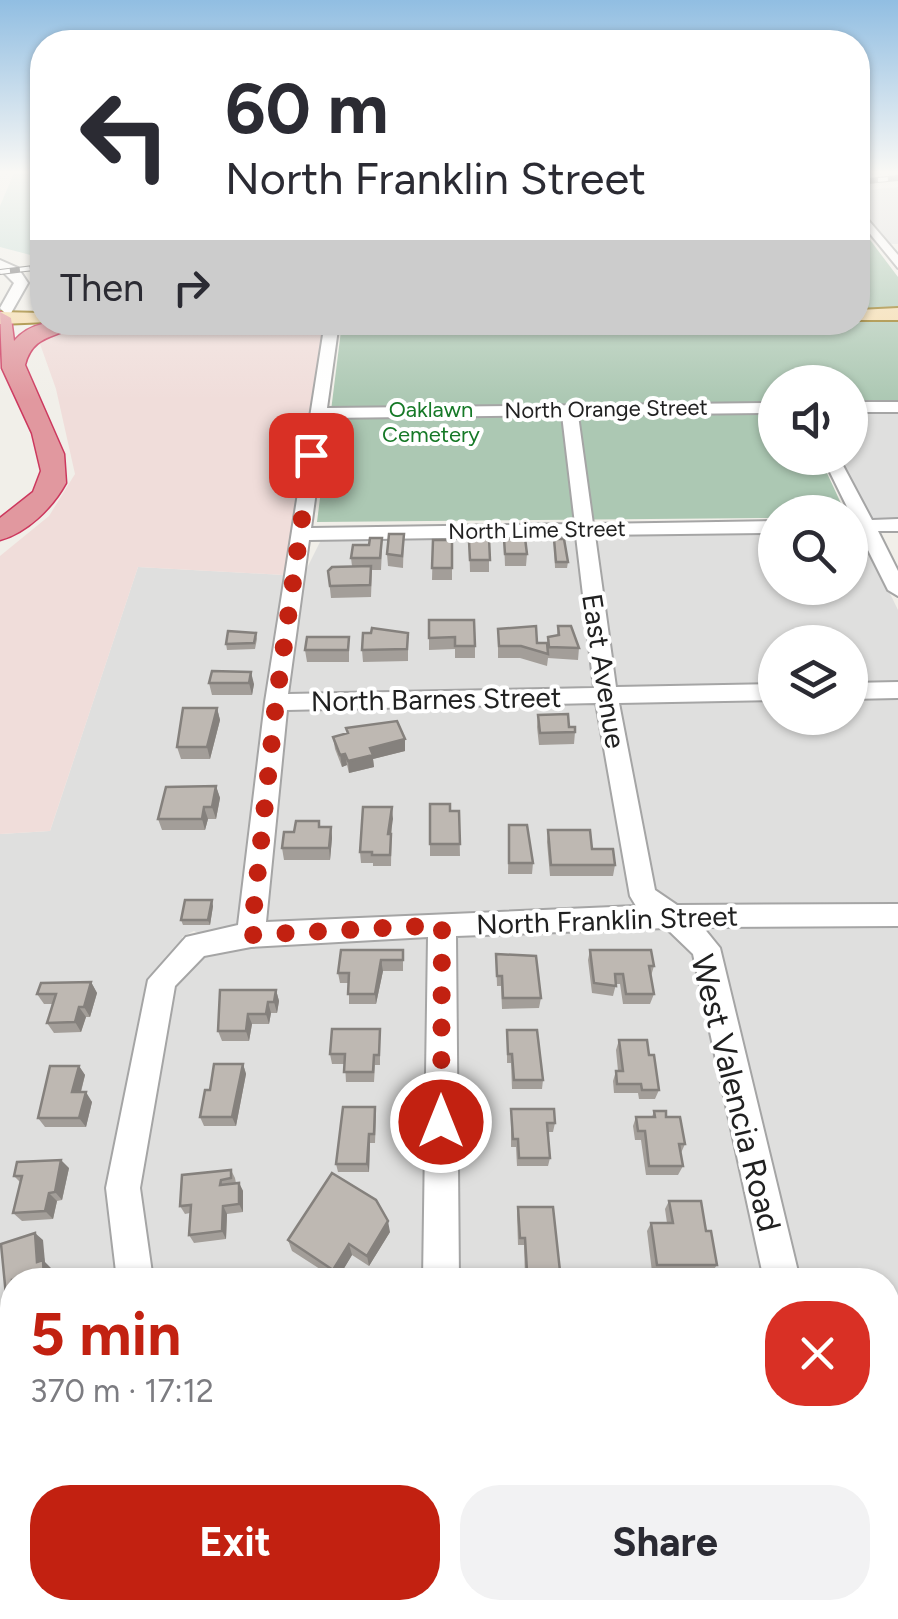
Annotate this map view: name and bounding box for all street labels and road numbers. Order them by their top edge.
street label: North Orange Street [504,394,708,424]
street label: North Lime Street [448,515,626,545]
street label: East Avenue [575,591,633,751]
street label: North Barnes Street [310,680,562,718]
street label: North Franklin Street [475,898,739,942]
street label: West Valencia Road [683,951,789,1235]

